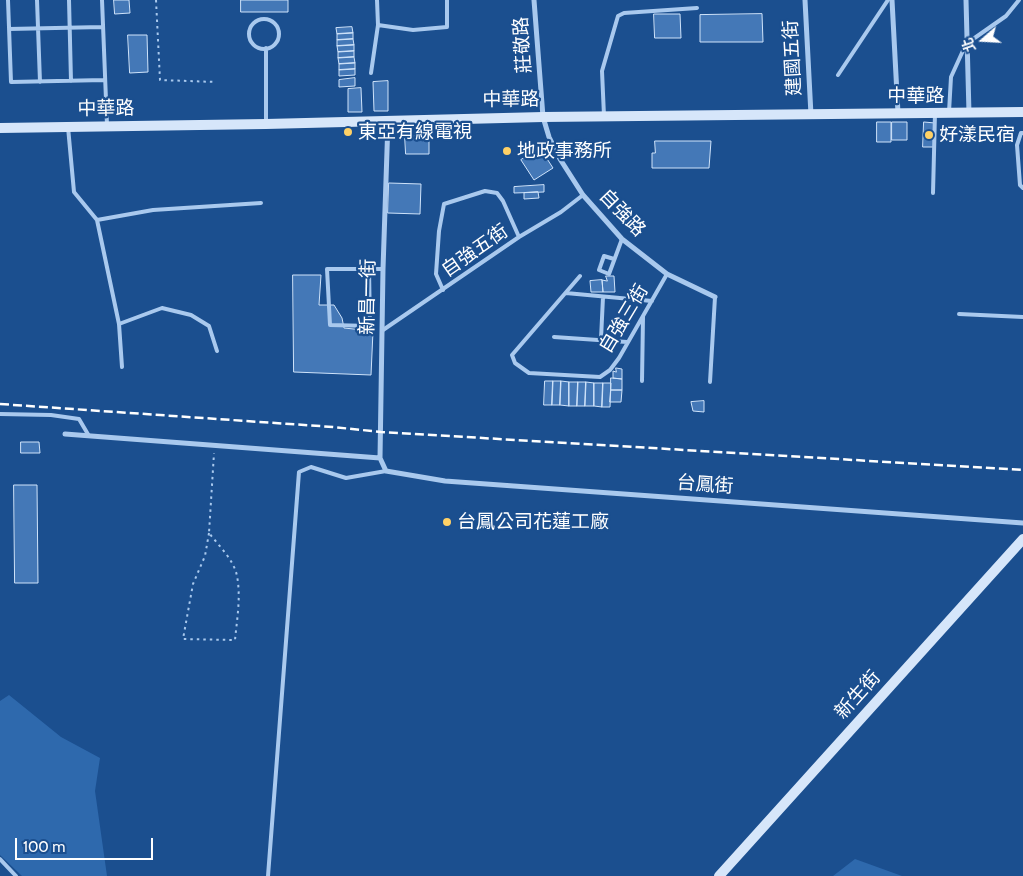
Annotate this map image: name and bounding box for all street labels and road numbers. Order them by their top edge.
street label: 莊敬路 [510,16,536,74]
street label: 建國五街 [780,19,806,97]
street label: 中華路 [888,85,944,107]
street label: 中華路 [482,88,540,112]
street label: 中華路 [77,97,135,121]
street label: 自強路 [594,185,650,241]
street label: 自強五街 [437,220,513,282]
street label: 新昌一街 [356,259,380,335]
street label: 自強三街 [595,281,653,357]
street label: 台鳳街 [676,472,734,498]
street label: 新生街 [830,666,886,724]

